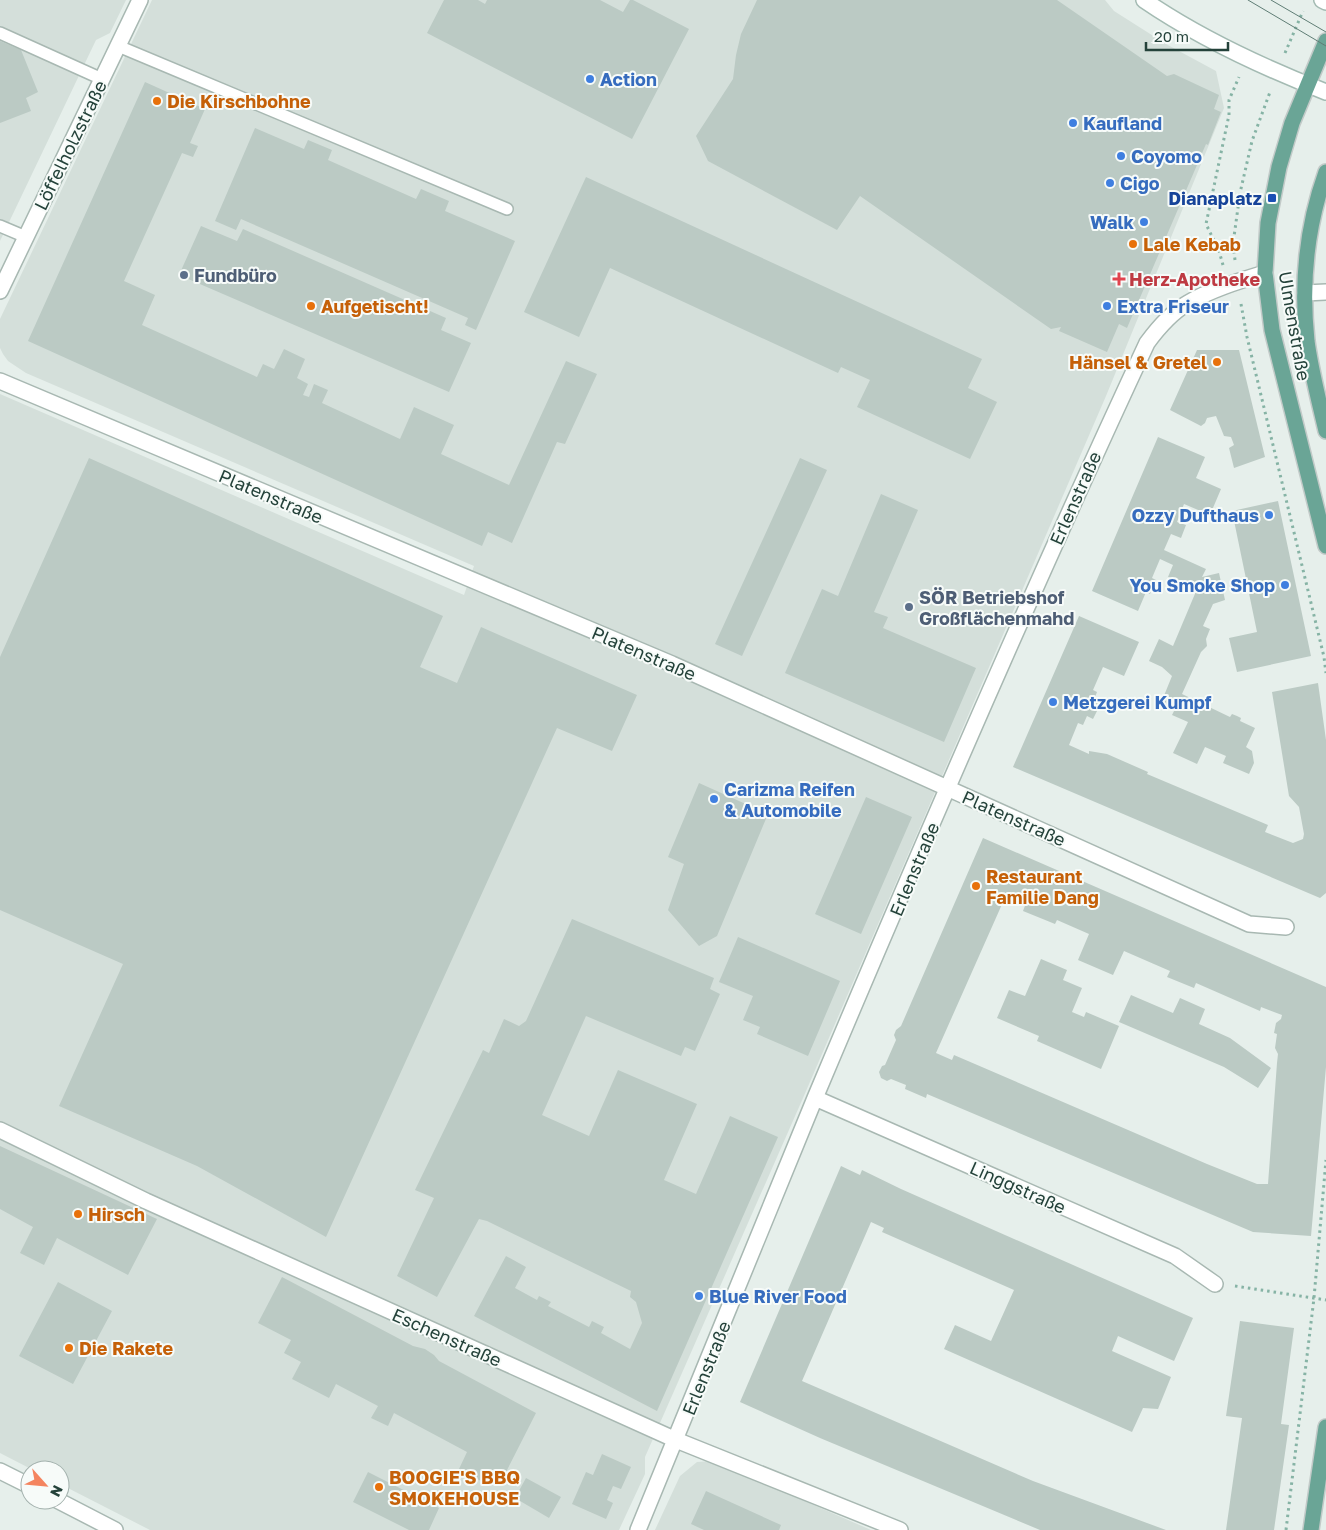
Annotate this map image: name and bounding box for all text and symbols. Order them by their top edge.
scale bar [1146,20,1228,52]
text: 20 m [1154,27,1189,45]
place label: Action [600,68,657,90]
marker: Action [584,73,596,85]
street label: Löffelholzstraße [29,77,111,213]
place label: Die Kirschbohne [167,90,311,112]
marker: Die Kirschbohne [151,95,163,107]
place label: Kaufland [1083,112,1162,134]
marker: Kaufland [1067,117,1079,129]
place label: Coyomo [1131,145,1202,167]
marker: Coyomo [1115,150,1127,162]
place label: Cigo [1120,172,1160,194]
marker: Cigo [1104,177,1116,189]
place label: Dianaplatz [1168,187,1262,209]
marker: Dianaplatz [1266,192,1278,204]
place label: Walk [1090,211,1135,233]
marker: Walk [1138,216,1150,228]
place label: Lale Kebab [1143,233,1241,255]
marker: Lale Kebab [1127,238,1139,250]
place label: Fundbüro [194,264,277,286]
place label: Herz-Apotheke [1129,268,1261,290]
marker: Fundbüro [178,269,190,281]
street label: Ulmenstraße [1275,269,1315,383]
marker: Herz-Apotheke [1113,273,1125,285]
place label: Aufgetischt! [321,295,429,317]
place label: Extra Friseur [1117,295,1229,317]
marker: Aufgetischt! [305,300,317,312]
marker: Extra Friseur [1101,300,1113,312]
place label: Hänsel & Gretel [1069,351,1207,373]
marker: Hänsel & Gretel [1211,356,1223,368]
street label: Erlenstraße [1045,448,1105,548]
street label: Platenstraße [216,464,326,528]
place label: Ozzy Dufthaus [1132,504,1259,526]
marker: Ozzy Dufthaus [1263,509,1275,521]
place label: You Smoke Shop [1129,574,1275,596]
marker: You Smoke Shop [1279,579,1291,591]
place label: SÖR Betriebshof Großflächenmahd [919,586,1074,629]
marker: SÖR Betriebshof Großflächenmahd [903,601,915,613]
street label: Platenstraße [589,621,699,685]
place label: Metzgerei Kumpf [1063,691,1212,713]
marker: Metzgerei Kumpf [1047,696,1059,708]
place label: Carizma Reifen & Automobile [724,778,855,821]
street label: Platenstraße [959,785,1069,851]
marker: Carizma Reifen & Automobile [708,793,720,805]
street label: Erlenstraße [884,819,944,919]
place label: Restaurant Familie Dang [986,865,1099,908]
marker: Restaurant Familie Dang [970,880,982,892]
street label: Linggstraße [967,1156,1069,1218]
place label: Hirsch [88,1203,145,1225]
marker: Hirsch [72,1208,84,1220]
place label: Blue River Food [709,1285,847,1307]
marker: Blue River Food [693,1290,705,1302]
street label: Eschenstraße [389,1303,505,1371]
street label: Erlenstraße [677,1318,735,1418]
place label: Die Rakete [79,1337,173,1359]
marker: Die Rakete [63,1342,75,1354]
north arrow [20,1460,70,1510]
place label: BOOGIE'S BBQ SMOKEHOUSE [389,1466,520,1509]
marker: BOOGIE'S BBQ SMOKEHOUSE [373,1481,385,1493]
text: N [47,1483,67,1500]

